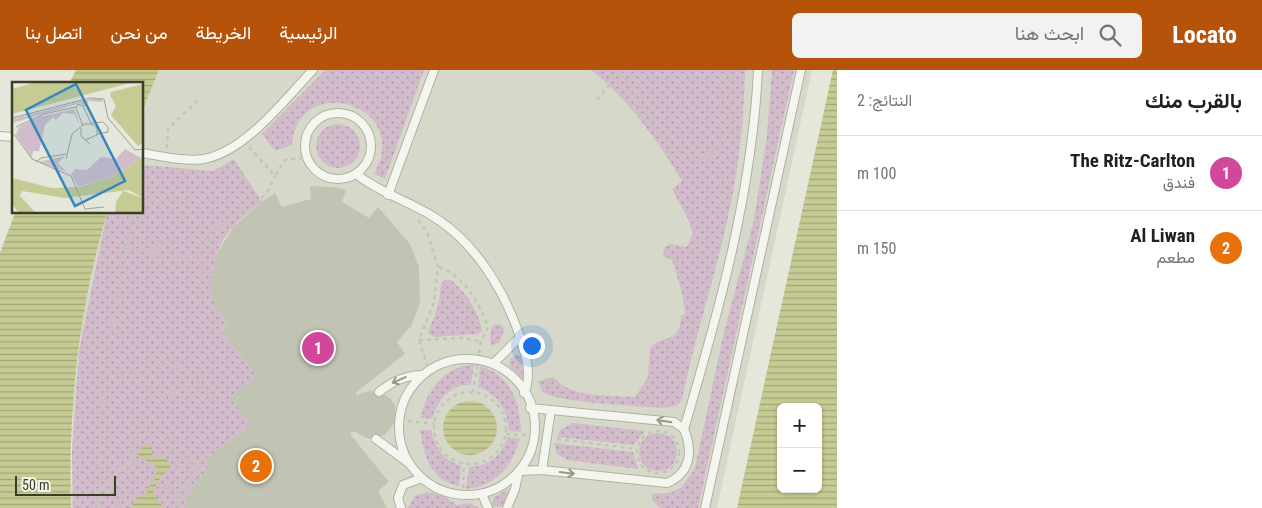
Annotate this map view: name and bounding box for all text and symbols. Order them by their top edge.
search box [792,13,1142,58]
icon: search [1096,21,1124,49]
text: Locato [1172,21,1237,49]
text: اتصل بنا [25,22,82,43]
text: من نحن [110,22,168,43]
text: الخريطة [196,22,251,43]
text: الرئيسية [279,22,337,43]
text: ابحث هنا [1015,22,1084,45]
inset map [12,82,144,214]
text: بالقرب منك [1145,89,1242,113]
text: النتائج: 2 [857,91,912,110]
text: The Ritz-Carlton [1070,149,1195,172]
text: 100 m [857,164,896,183]
text: 1 [1222,164,1230,183]
text: فندق [1163,173,1195,192]
text: Al Liwan [1130,224,1195,247]
text: 150 m [857,239,896,258]
text: 2 [1222,239,1230,258]
text: مطعم [1156,248,1195,267]
pin: 1 [302,329,334,367]
your location [519,333,545,359]
one-way arrow [392,375,407,385]
map controls [777,403,822,493]
button: + [777,403,822,448]
one-way arrow [656,415,672,425]
pin: 2 [240,447,272,485]
button: − [777,448,822,493]
one-way arrow [559,468,575,478]
scale bar [15,473,116,496]
text: 50 m [22,477,50,493]

